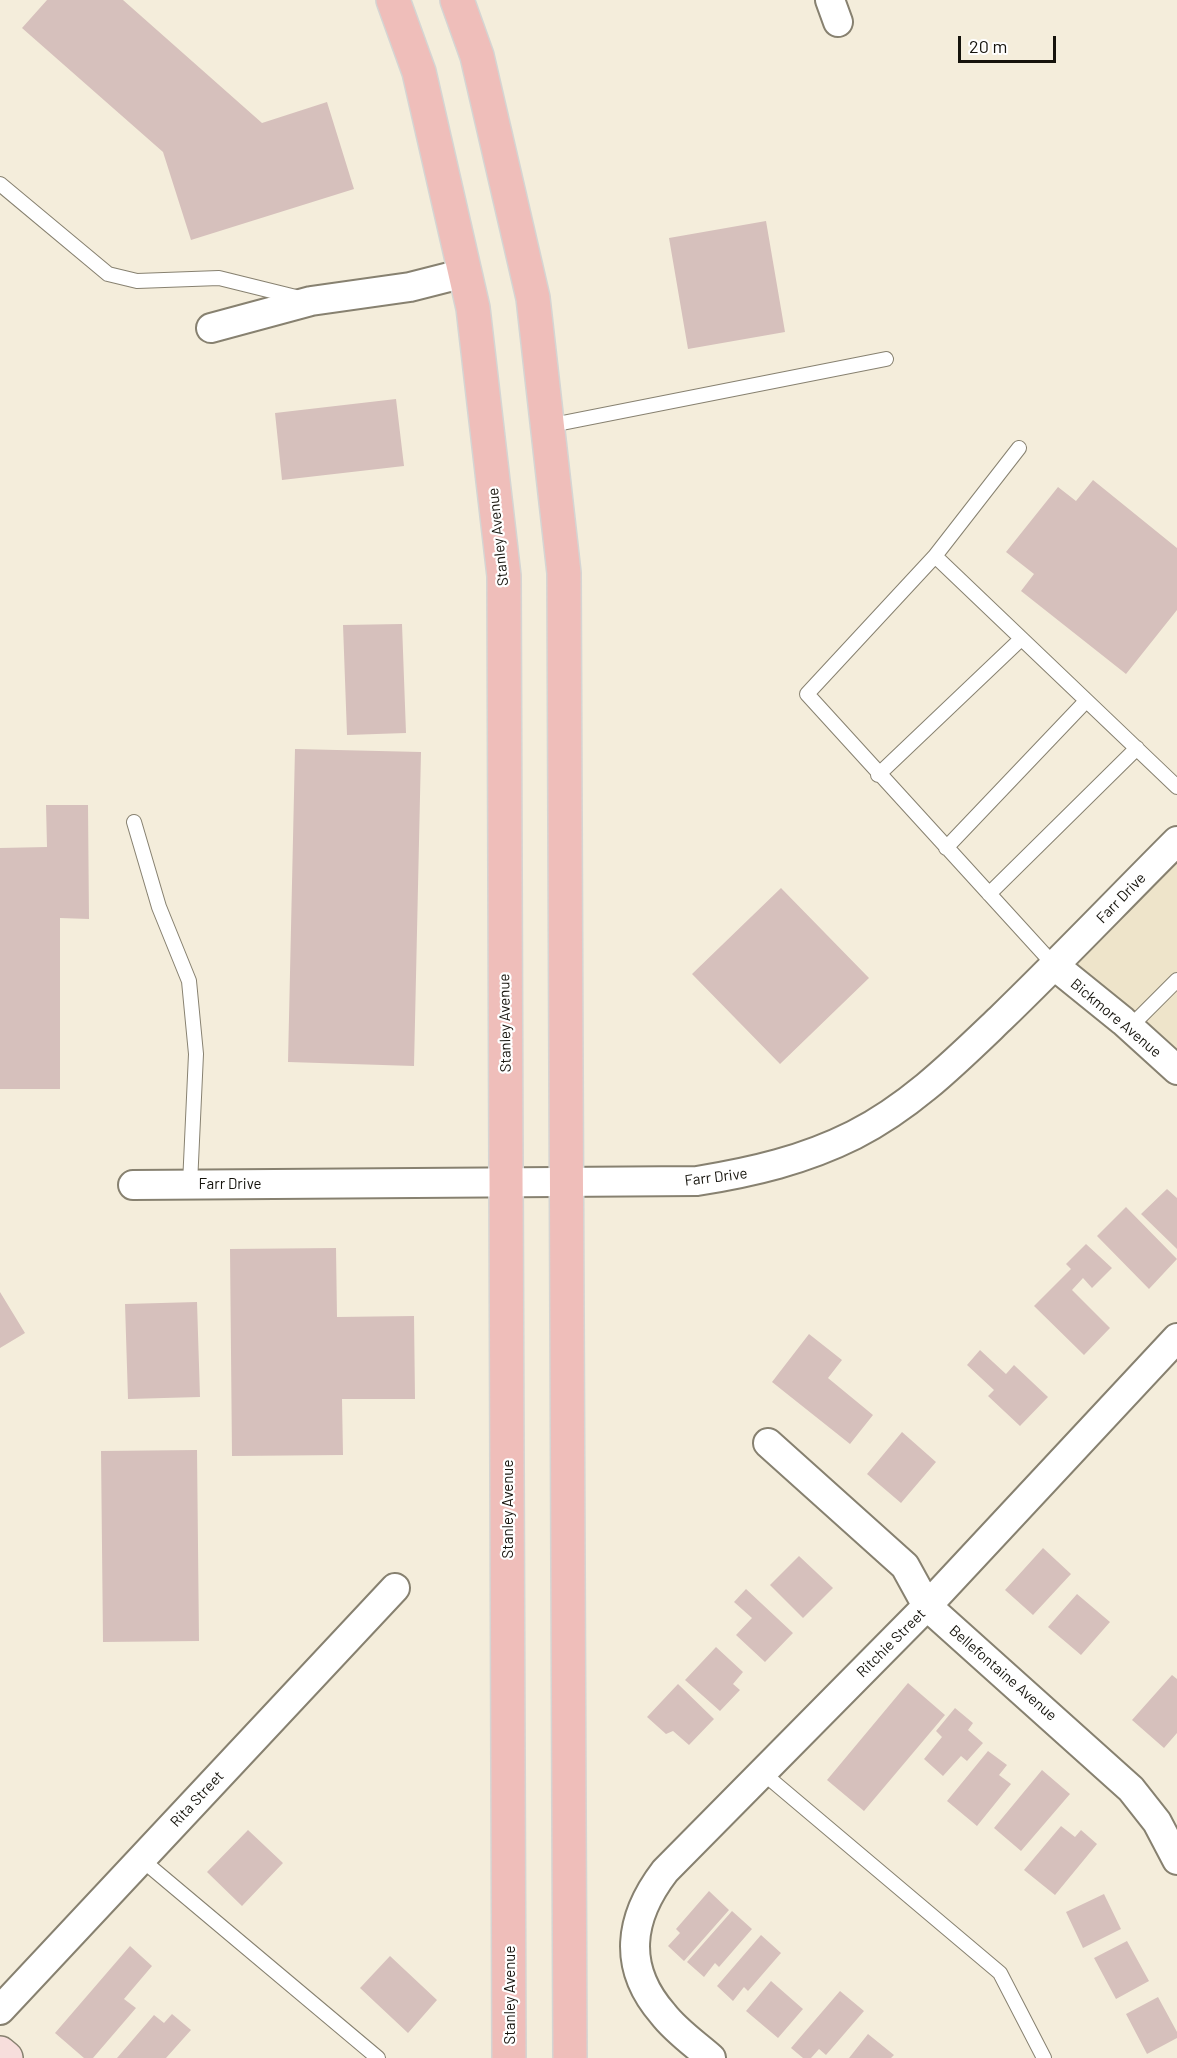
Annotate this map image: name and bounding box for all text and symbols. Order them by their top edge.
scale bar [961,24,1058,62]
text: 20 m [969,35,1007,57]
street label: Stanley Avenue [484,487,512,587]
street label: Farr Drive [1093,869,1149,927]
street label: Stanley Avenue [495,973,515,1073]
street label: Bickmore Avenue [1067,975,1165,1061]
street label: Farr Drive [684,1164,748,1190]
street label: Farr Drive [198,1175,262,1193]
street label: Stanley Avenue [499,1460,517,1558]
street label: Ritchie Street [853,1605,929,1681]
street label: Bellefontaine Avenue [946,1621,1060,1725]
street label: Rita Street [167,1767,227,1831]
street label: Stanley Avenue [501,1946,519,2044]

